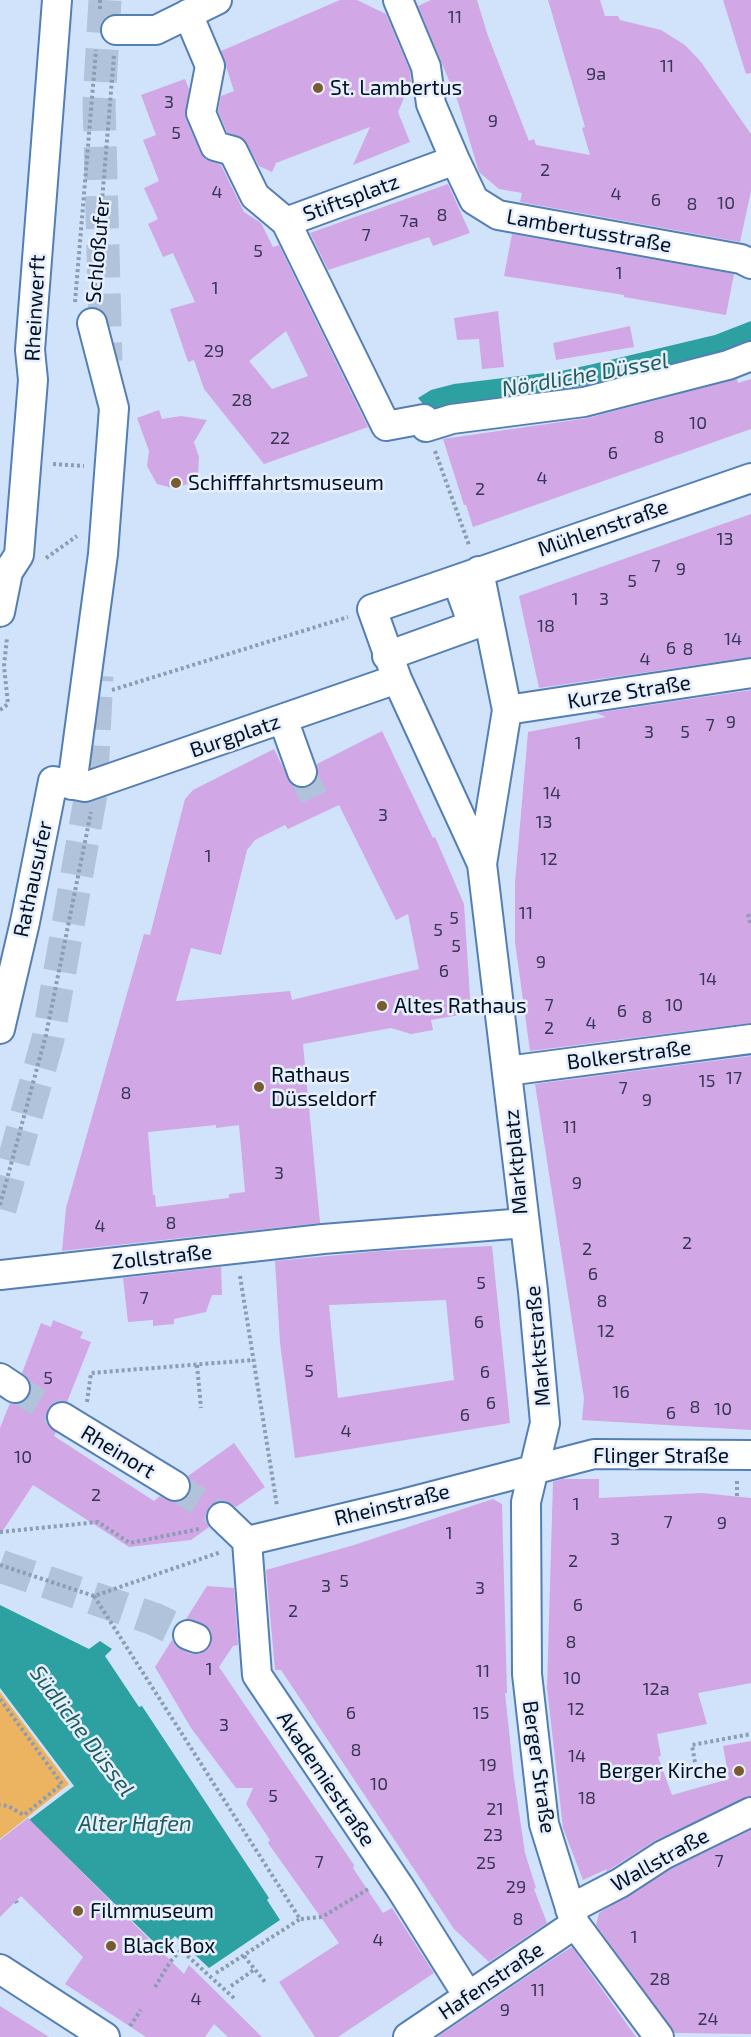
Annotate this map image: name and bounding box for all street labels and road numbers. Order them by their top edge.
street label: Stiftsplatz [300,169,402,227]
street label: Schloßufer [81,196,115,304]
street label: Lambertusstraße [505,204,673,258]
street label: Rheinwerft [20,254,50,362]
street label: Mühlenstraße [534,494,672,562]
street label: Kurze Straße [566,670,692,714]
street label: Burgplatz [187,709,283,763]
street label: Rathausufer [8,818,58,940]
street label: Bolkerstraße [565,1035,693,1075]
street label: Marktplatz [499,1108,533,1216]
street label: Zollstraße [111,1239,213,1275]
street label: Marktstraße [520,1285,556,1407]
street label: Rheinort [76,1420,160,1484]
street label: Flinger Straße [593,1443,729,1469]
street label: Rheinstraße [332,1479,452,1531]
street label: Berger Straße [517,1699,561,1835]
street label: Akademiestraße [272,1707,380,1851]
street label: Wallstraße [607,1823,713,1897]
street label: Hafenstraße [434,1937,548,2025]

